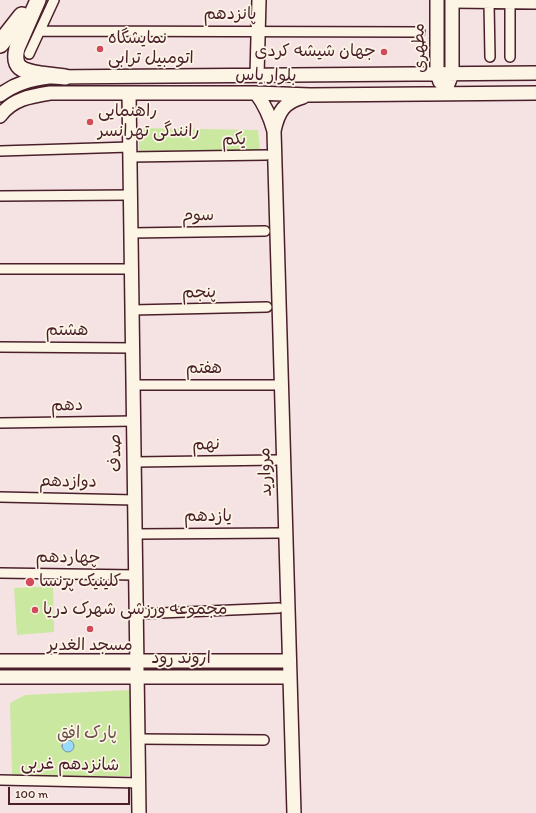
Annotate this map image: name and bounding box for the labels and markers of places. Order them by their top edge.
place label: نمایشگاه اتومبیل ترابی [108,29,194,69]
place label: جهان شیشه کردی [255,42,376,62]
marker: نمایشگاه اتومبیل ترابی [95,44,105,54]
marker: جهان شیشه کردی [379,47,389,57]
place label: راهنمایی رانندگی تهرانسر [98,102,200,142]
marker: راهنمایی رانندگی تهرانسر [85,117,95,127]
place label: کلینیک پرنسا [39,572,121,592]
marker: کلینیک پرنسا [24,576,36,588]
place label: مجموعه ورزشی شهرک دریا [43,600,227,620]
marker: مجموعه ورزشی شهرک دریا [30,605,40,615]
marker: مسجد الغدیر [85,624,95,634]
place label: مسجد الغدیر [47,636,133,656]

